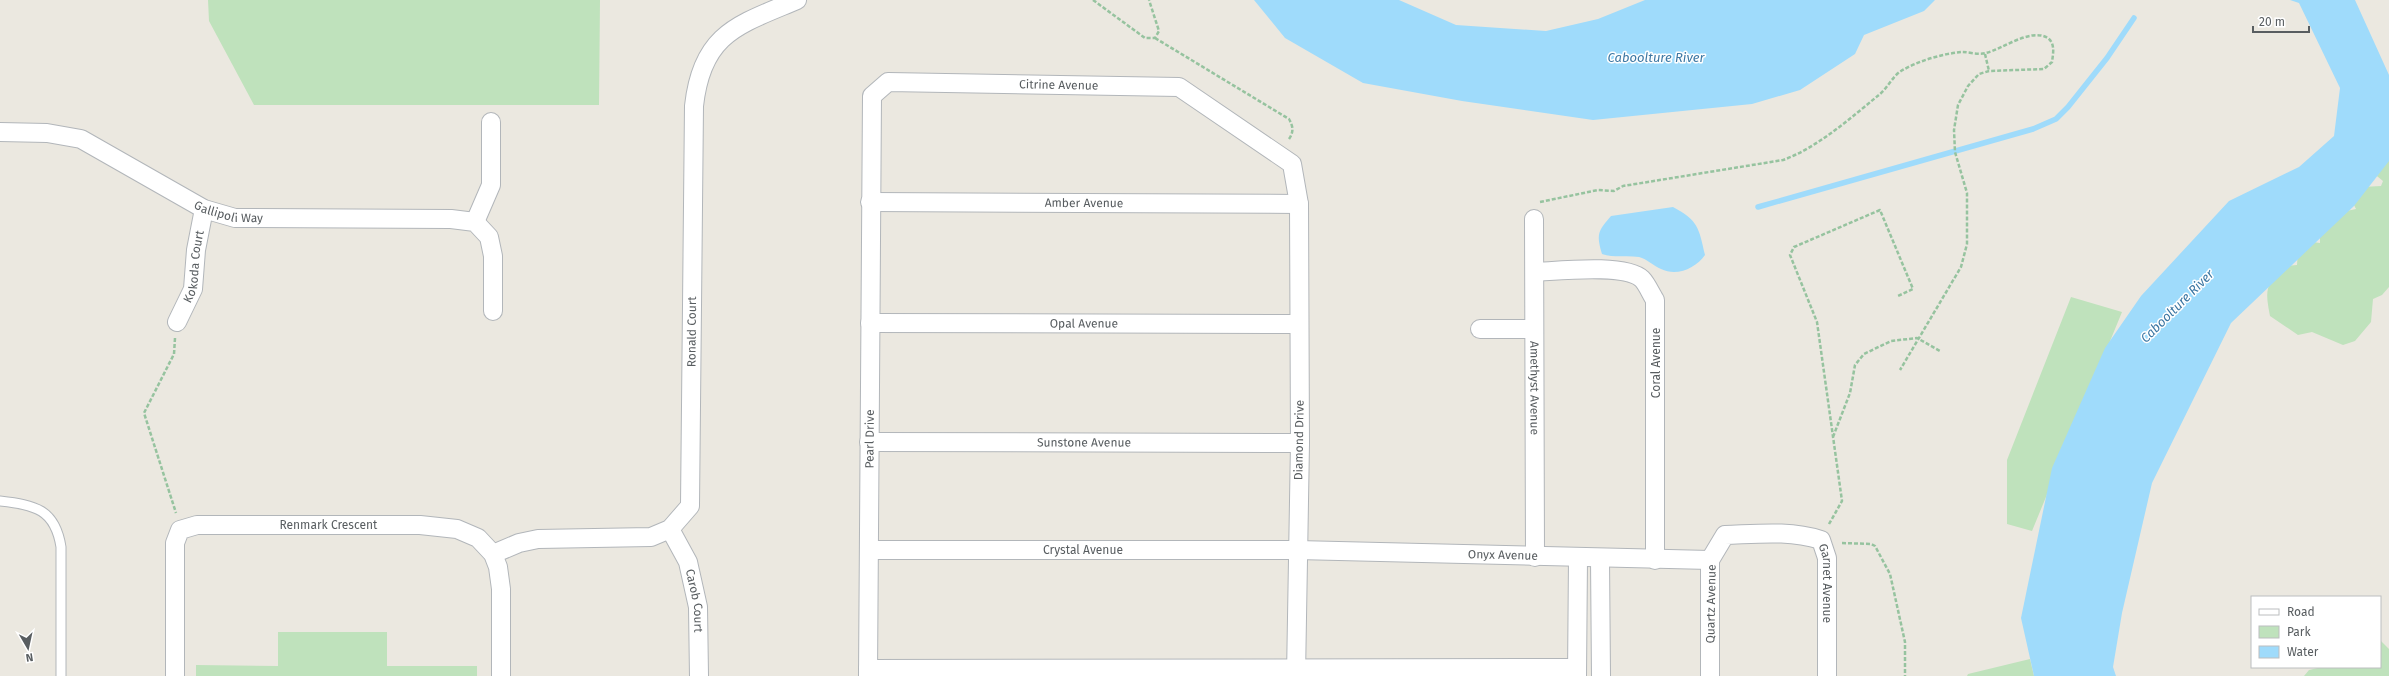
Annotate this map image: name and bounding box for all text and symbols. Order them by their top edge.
scale bar [2253,8,2309,34]
text: 20 m [2259,15,2285,29]
water label: Caboolture River [1608,50,1705,65]
street label: Citrine Avenue [1019,77,1098,93]
street label: Amber Avenue [1045,196,1123,210]
street label: Gallipoli Way [192,198,263,225]
street label: Kokoda Court [180,228,207,305]
water label: Caboolture River [2137,266,2217,346]
street label: Ronald Court [684,296,699,367]
street label: Opal Avenue [1050,316,1118,331]
street label: Coral Avenue [1649,328,1663,398]
street label: Amethyst Avenue [1527,341,1542,435]
street label: Diamond Drive [1291,400,1307,480]
street label: Pearl Drive [862,409,877,469]
street label: Sunstone Avenue [1037,435,1131,450]
street label: Renmark Crescent [279,518,378,532]
street label: Garnet Avenue [1816,542,1834,623]
street label: Crystal Avenue [1043,543,1123,557]
street label: Onyx Avenue [1468,547,1538,563]
street label: Quartz Avenue [1703,564,1719,644]
street label: Carob Court [683,568,705,633]
legend [2251,596,2381,668]
text: Road [2287,605,2315,619]
text: Park [2287,625,2311,639]
north arrow [8,628,48,668]
text: Water [2287,645,2319,659]
text: N [25,650,34,664]

